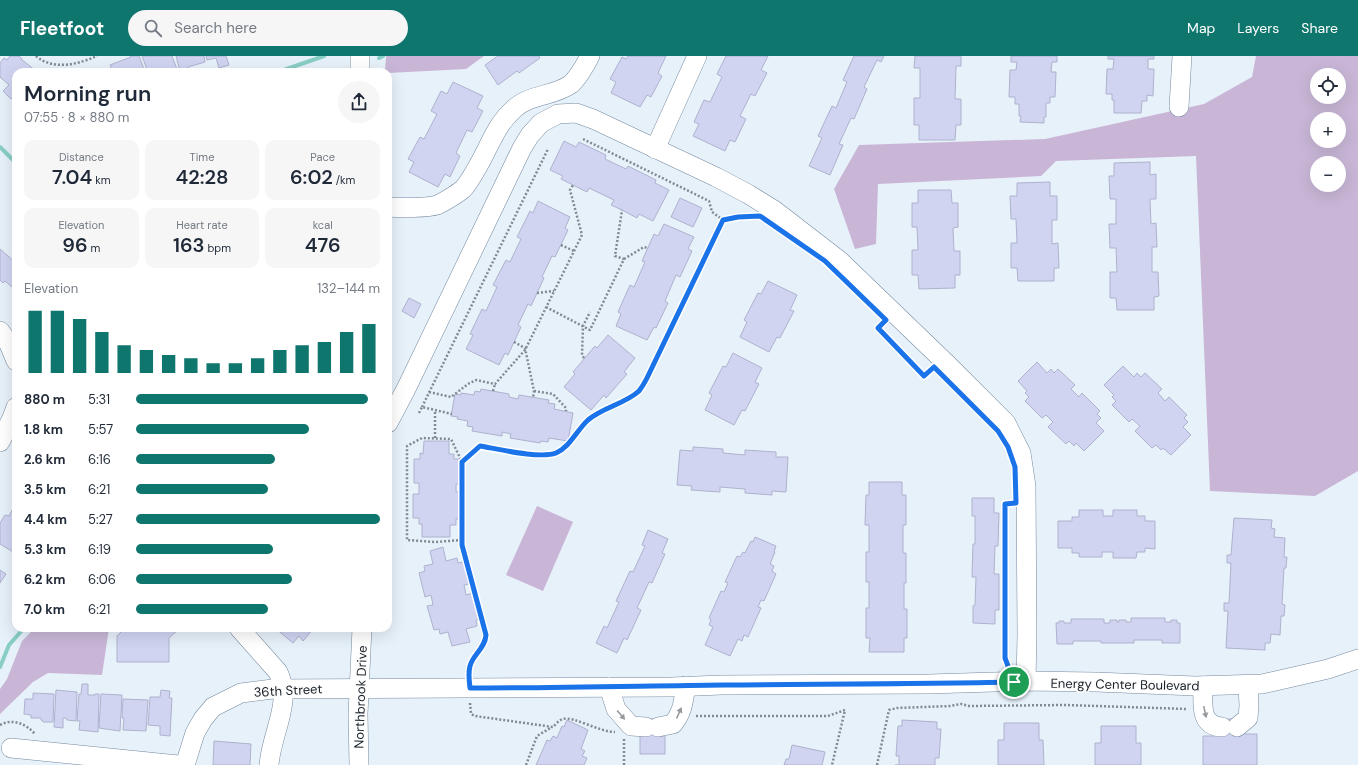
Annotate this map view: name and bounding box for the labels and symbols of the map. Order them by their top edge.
street label: Northbrook Drive [350,645,371,749]
pin [997,665,1031,699]
street label: Energy Center Boulevard [1050,675,1200,694]
street label: 36th Street [253,680,323,701]
one-way arrow [1202,706,1208,718]
one-way arrow [676,708,682,719]
one-way arrow [617,709,626,720]

